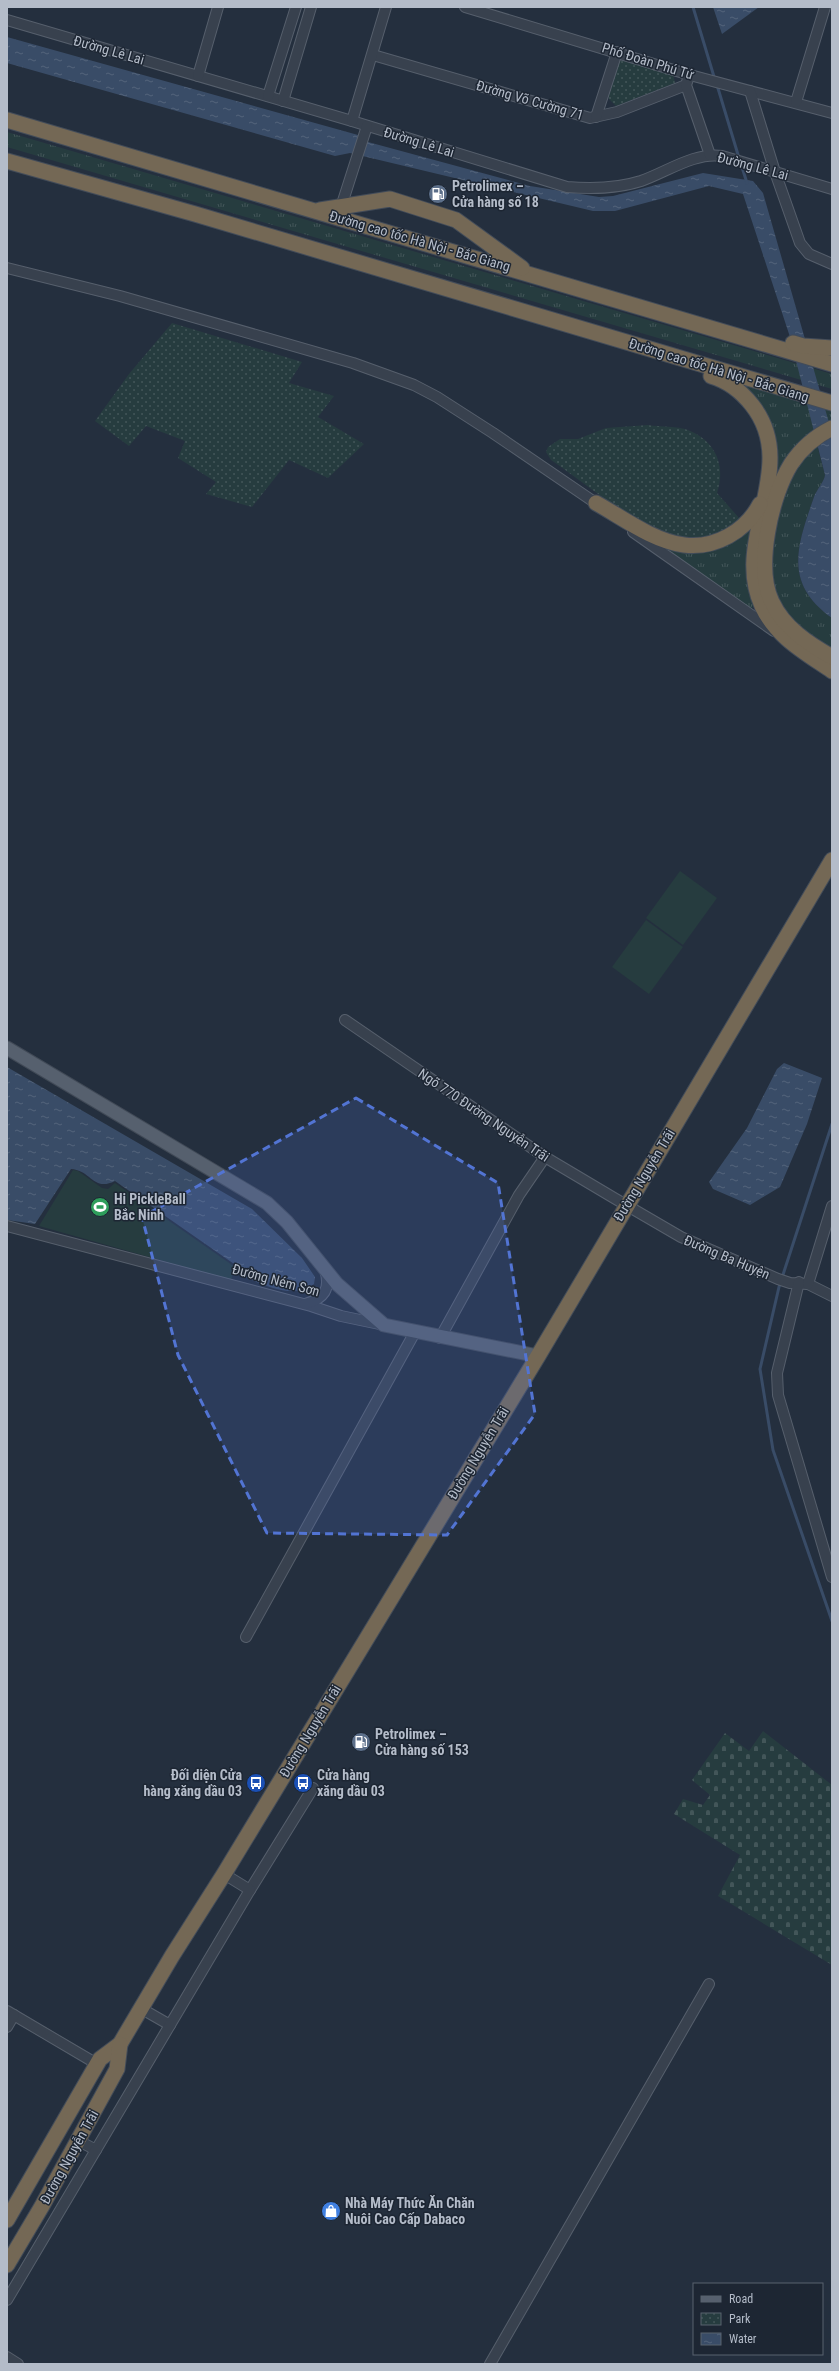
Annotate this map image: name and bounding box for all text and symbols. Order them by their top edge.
street label: Đường Lê Lai [72,32,146,68]
street label: Phố Đoàn Phú Tứ [600,39,696,83]
street label: Đường Võ Cường 71 [474,77,586,123]
street label: Đường Lê Lai [382,124,456,160]
street label: Đường Lê Lai [716,149,790,183]
place label: Petrolimex – Cửa hàng số 18 [452,178,539,210]
fuel station icon: Petrolimex – Cửa hàng số 18 [427,183,449,205]
street label: Đường cao tốc Hà Nội - Bắc Giang [328,207,512,275]
street label: Đường cao tốc Hà Nội - Bắc Giang [627,335,811,405]
street label: Ngõ 770 Đường Nguyễn Trãi [415,1065,553,1165]
street label: Đường Nguyễn Trãi [610,1126,678,1224]
place label: Hi PickleBall Bắc Ninh [114,1191,186,1223]
sports icon: Hi PickleBall Bắc Ninh [89,1196,111,1218]
street label: Đường Ba Huyện [682,1232,772,1282]
street label: Đường Ném Sơn [231,1261,321,1299]
street label: Đường Nguyễn Trãi [444,1404,512,1502]
street label: Đường Nguyễn Trãi [276,1682,344,1780]
place label: Petrolimex – Cửa hàng số 153 [375,1726,469,1758]
fuel station icon: Petrolimex – Cửa hàng số 153 [350,1731,372,1753]
place label: Đối diện Cửa hàng xăng dầu 03 [143,1767,242,1799]
place label: Cửa hàng xăng dầu 03 [317,1767,385,1799]
bus stop icon: Đối diện Cửa hàng xăng dầu 03 [245,1772,267,1794]
bus stop icon: Cửa hàng xăng dầu 03 [292,1772,314,1794]
street label: Đường Nguyễn Trãi [37,2107,101,2207]
place label: Nhà Máy Thức Ăn Chăn Nuôi Cao Cấp Dabaco [345,2195,475,2227]
shop icon: Nhà Máy Thức Ăn Chăn Nuôi Cao Cấp Dabaco [320,2200,342,2222]
legend [693,2283,823,2355]
text: Road [729,2292,753,2306]
text: Park [729,2312,751,2326]
text: Water [729,2332,757,2346]

